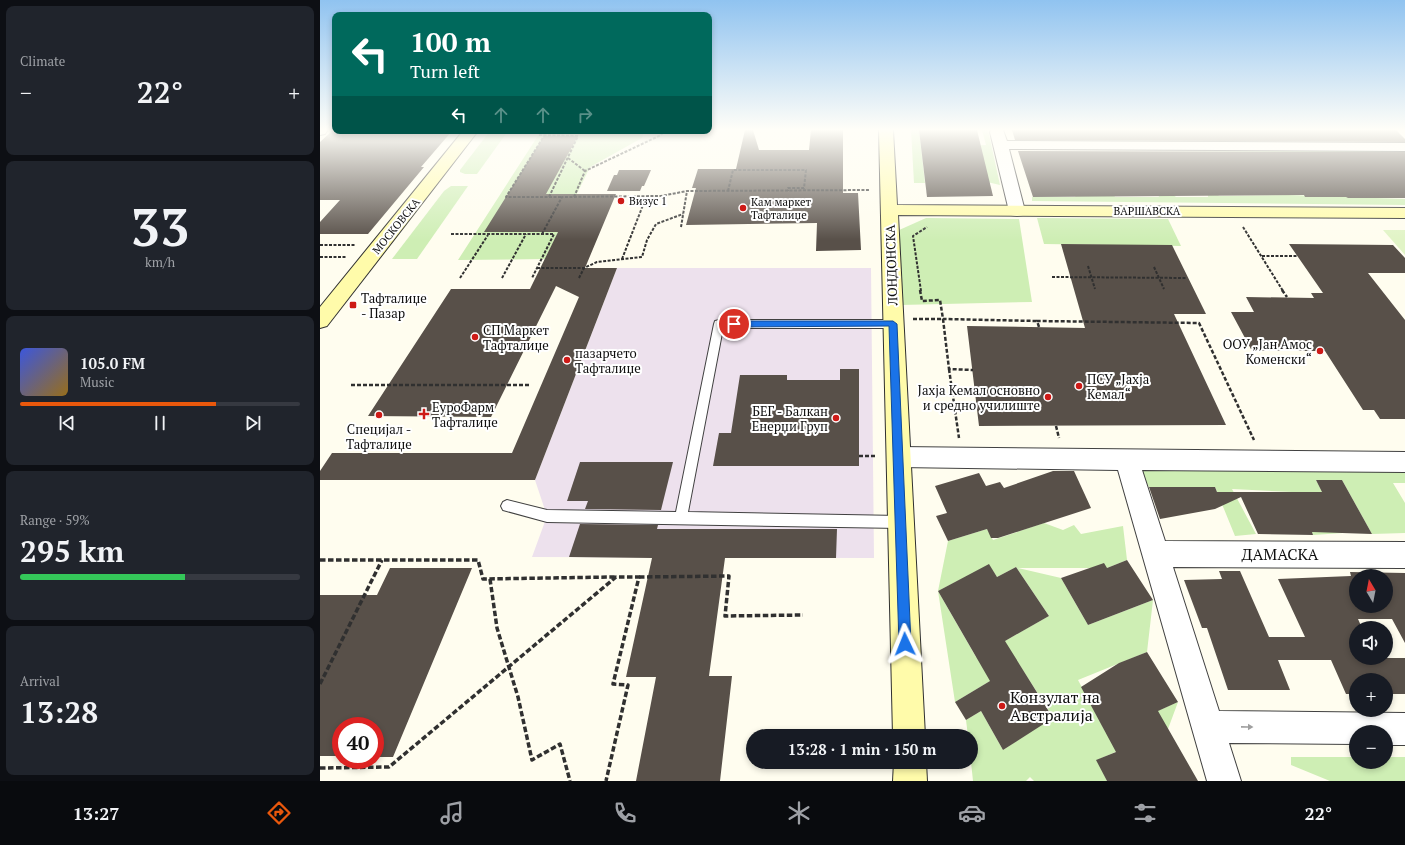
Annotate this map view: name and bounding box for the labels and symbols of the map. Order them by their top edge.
place label: Визус 1 [629,194,667,208]
street label: МОСКОВСКА [369,195,423,257]
place label: Кам маркет Тафталиџе [751,195,812,222]
marker: Визус 1 [616,196,626,206]
marker: Кам маркет Тафталиџе [738,203,748,213]
street label: ВАРШАВСКА [1114,204,1181,218]
street label: ЛОНДОНСКА [881,224,901,307]
place label: Тафталиџе - Пазар [361,289,427,322]
marker: Тафталиџе - Пазар [348,300,358,310]
pin [717,307,751,341]
place label: СП Маркет Тафталиџе [483,321,549,354]
marker: СП Маркет Тафталиџе [470,332,480,342]
place label: ООУ „Јан Амос Коменски“ [1223,335,1312,368]
place label: пазарчето Тафталиџе [575,344,641,377]
marker: ООУ „Јан Амос Коменски“ [1315,346,1325,356]
marker: пазарчето Тафталиџе [562,355,572,365]
place label: ПСУ „Јахја Кемал“ [1087,370,1150,403]
place label: Јахја Кемал основно и средно училиште [918,381,1040,414]
marker: ПСУ „Јахја Кемал“ [1074,381,1084,391]
marker: Јахја Кемал основно и средно училиште [1043,392,1053,402]
place label: ЕуроФарм Тафталиџе [432,398,498,431]
place label: БЕГ - Балкан Енерџи Груп [752,402,828,435]
marker: ЕуроФарм Тафталиџе [419,409,429,419]
marker: Специјал - Тафталиџе [374,410,384,420]
marker: БЕГ - Балкан Енерџи Груп [831,413,841,423]
place label: Специјал - Тафталиџе [346,420,412,453]
street label: ДАМАСКА [1241,543,1319,565]
north arrow [1349,569,1393,613]
position arrow [884,623,926,665]
place label: Конзулат на Австралија [1010,686,1100,726]
marker: Конзулат на Австралија [997,701,1007,711]
speed limit sign: 40 [332,717,384,769]
one-way arrow [1241,724,1254,730]

